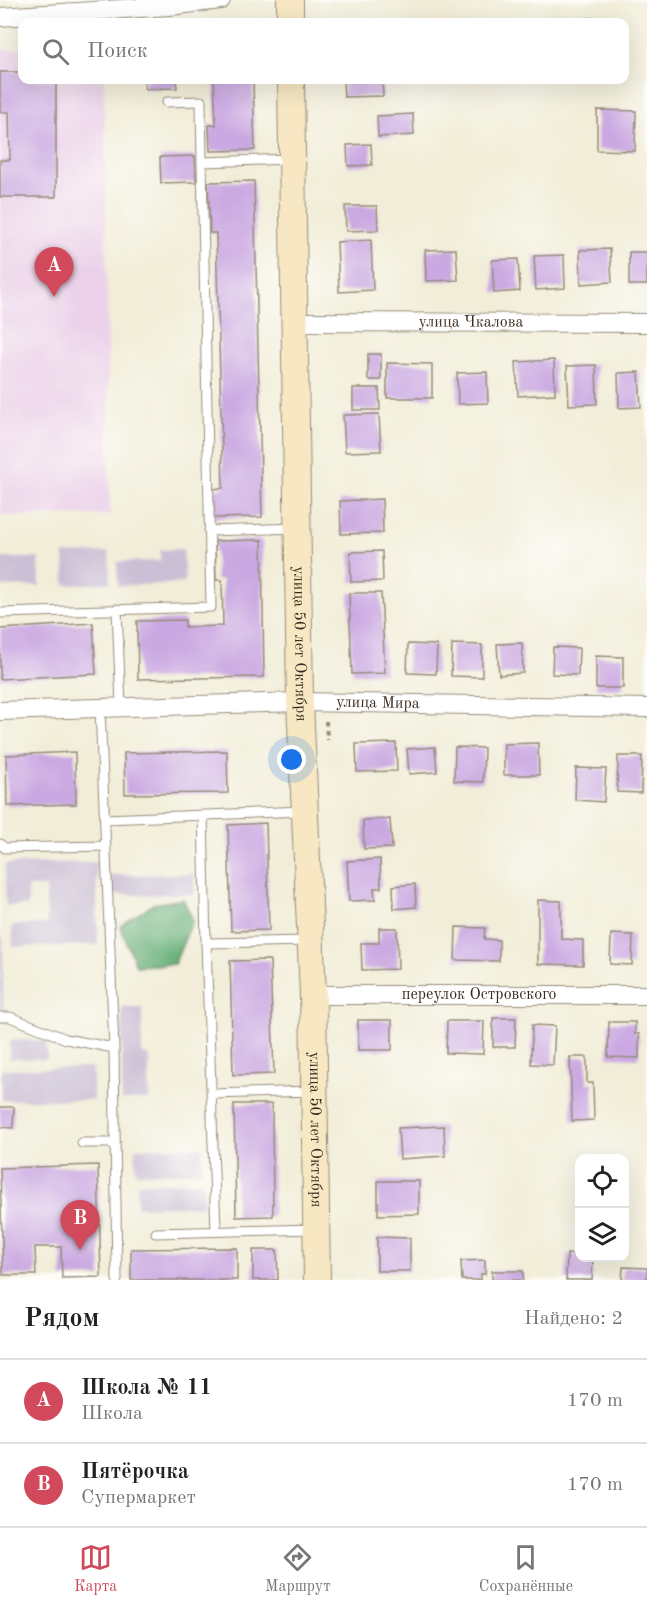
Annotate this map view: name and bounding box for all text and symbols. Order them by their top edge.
search box [18,18,629,84]
icon: search [39,35,72,68]
text: Поиск [87,40,148,62]
pin: A [34,248,74,297]
street label: улица Чкалова [419,314,523,331]
street label: улица 50 лет Октября [290,566,309,722]
street label: улица Мира [336,695,420,712]
your location [277,745,306,774]
street label: переулок Островского [402,987,556,1003]
street label: улица 50 лет Октября [306,1052,324,1208]
map controls [575,1154,629,1262]
button: locate [575,1154,629,1208]
pin: B [60,1200,100,1250]
button: layers [575,1208,629,1262]
text: Рядом [24,1306,99,1332]
text: Найдено: 2 [524,1309,623,1329]
text: Школа № 11 [81,1377,212,1399]
text: A [36,1391,51,1411]
text: 170 m [567,1391,623,1411]
text: Школа [81,1404,143,1424]
text: Пятёрочка [81,1461,189,1483]
text: B [36,1475,51,1495]
text: 170 m [567,1475,623,1495]
text: Супермаркет [81,1488,196,1508]
tab: Карта [74,1541,117,1597]
tab: Маршрут [265,1541,331,1597]
tab: Сохранённые [479,1541,573,1597]

